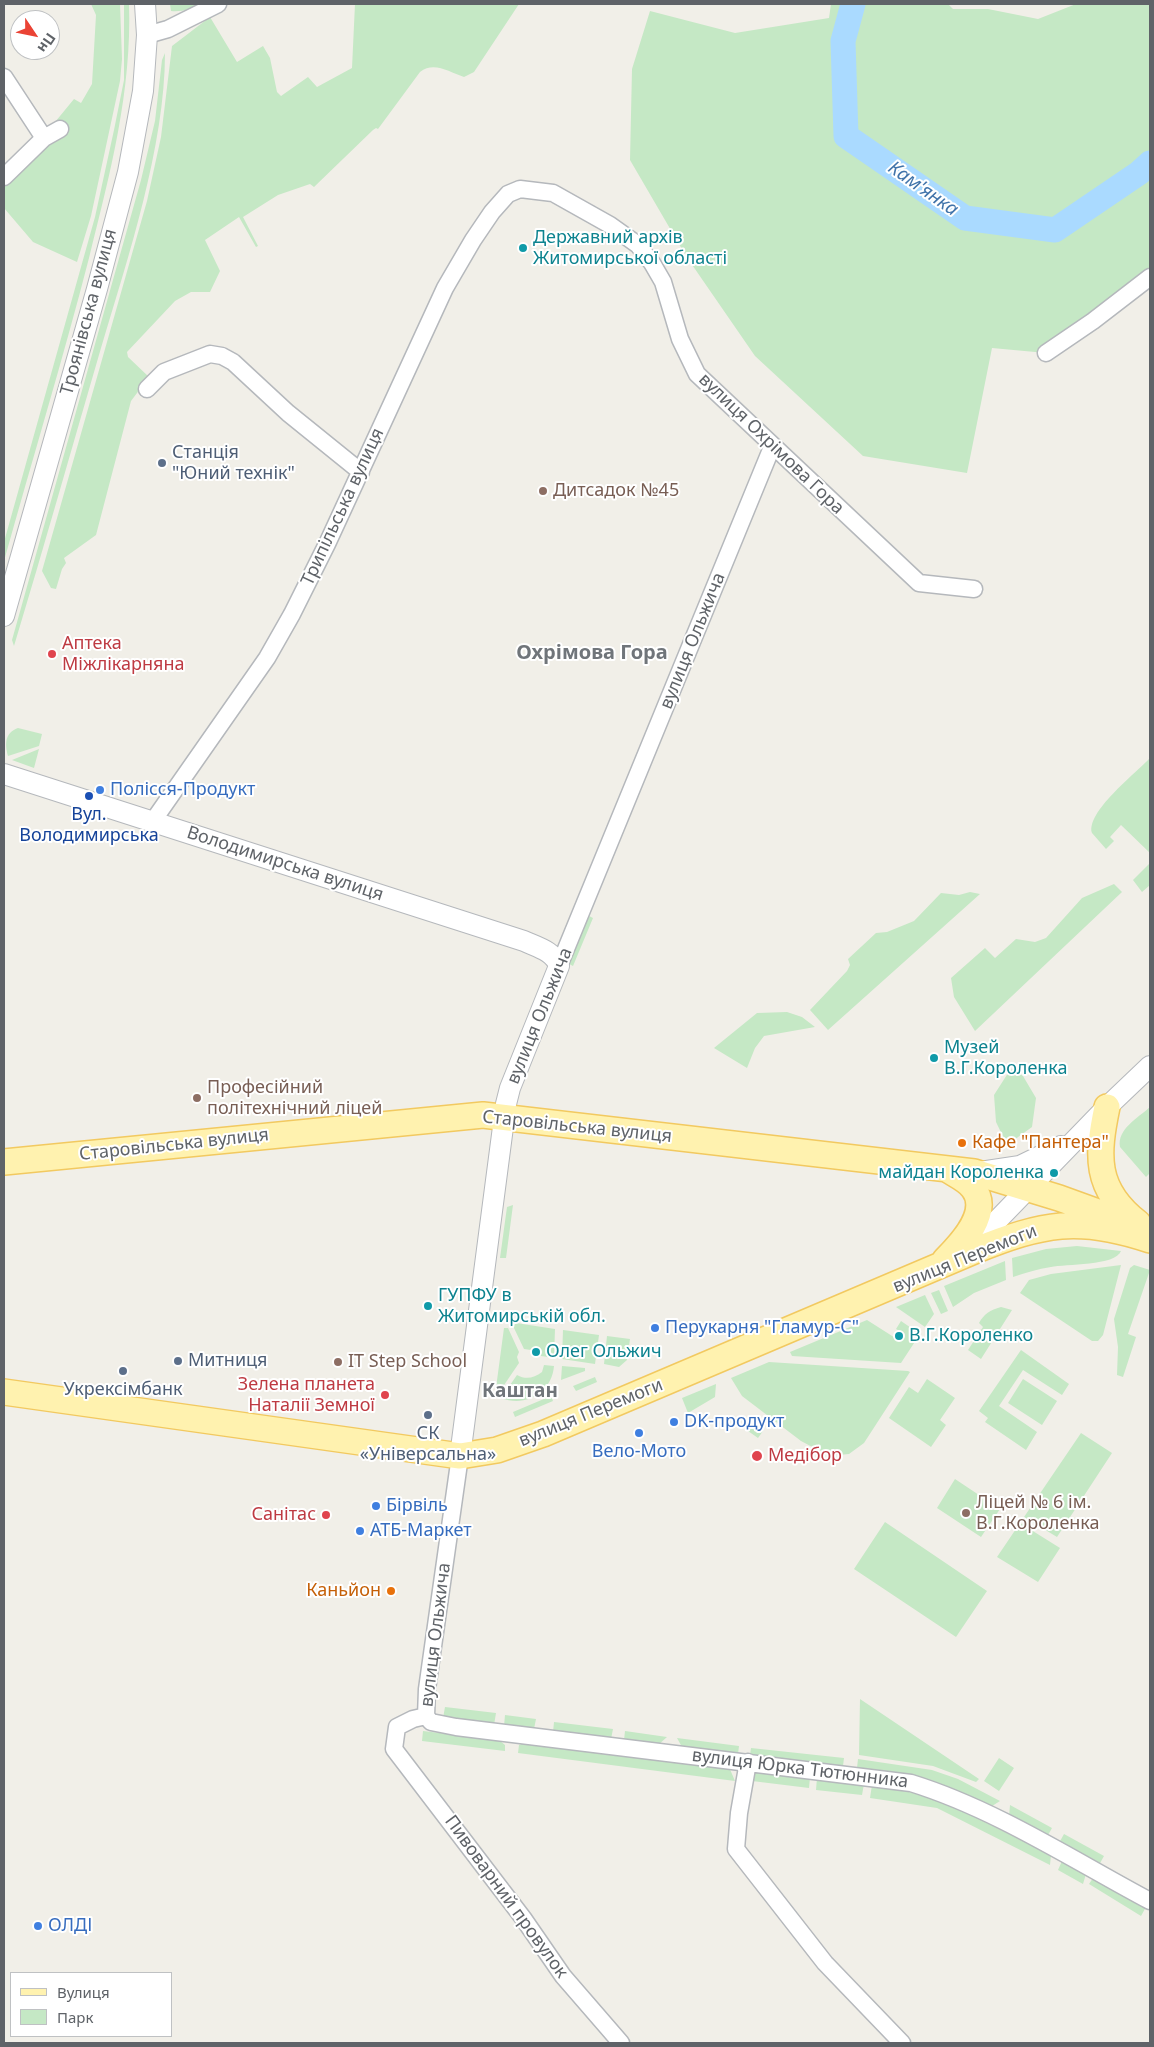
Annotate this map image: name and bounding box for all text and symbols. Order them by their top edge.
north arrow [10,10,60,60]
text: Пн [34,30,60,57]
water label: Кам'янка [884,157,962,221]
street label: Троянівська вулиця [56,227,122,397]
place label: Державний архів Житомирської області [533,227,727,270]
marker: Державний архів Житомирської області [517,242,529,254]
street label: вулиця Охрімова Гора [694,369,848,519]
street label: Трипільська вулиця [297,425,389,589]
place label: Станція "Юний технік" [172,442,295,484]
marker: Станція "Юний технік" [156,457,168,469]
place label: Дитсадок №45 [553,480,679,502]
marker: Дитсадок №45 [537,485,549,497]
street label: вулиця Ольжича [656,570,730,712]
place label: Аптека Міжлікарняна [62,633,184,676]
district label: Охрімова Гора [516,641,668,665]
marker: Аптека Міжлікарняна [46,648,58,660]
place label: Полісся-Продукт [110,779,255,801]
marker: Полісся-Продукт [94,784,106,796]
marker: Вул. Володимирська [83,790,95,802]
place label: Вул. Володимирська [19,804,159,846]
street label: Володимирська вулиця [184,822,386,906]
street label: вулиця Ольжича [503,945,577,1087]
place label: Музей В.Г.Короленка [944,1037,1068,1080]
marker: Музей В.Г.Короленка [928,1052,940,1064]
place label: Професійний політехнічний ліцей [207,1077,382,1120]
marker: Професійний політехнічний ліцей [191,1092,203,1104]
street label: Старовільська вулиця [481,1106,673,1148]
street label: Старовільська вулиця [78,1124,270,1166]
place label: Кафе "Пантера" [972,1132,1109,1154]
marker: Кафе "Пантера" [956,1137,968,1149]
place label: майдан Короленка [878,1162,1044,1184]
marker: майдан Короленка [1048,1167,1060,1179]
street label: вулиця Перемоги [890,1220,1040,1298]
place label: ГУПФУ в Житомирській обл. [438,1285,606,1328]
marker: ГУПФУ в Житомирській обл. [422,1300,434,1312]
place label: Перукарня "Гламур-С" [665,1317,859,1339]
marker: Перукарня "Гламур-С" [649,1322,661,1334]
place label: В.Г.Короленко [909,1325,1033,1347]
marker: В.Г.Короленко [893,1330,905,1342]
place label: Олег Ольжич [546,1341,662,1363]
marker: Олег Ольжич [530,1346,542,1358]
place label: Митниця [188,1350,268,1372]
place label: IT Step School [348,1351,467,1373]
marker: Митниця [172,1355,184,1367]
marker: IT Step School [332,1356,344,1368]
marker: Укрексімбанк [117,1365,129,1377]
place label: Зелена планета Наталії Земної [238,1374,375,1416]
street label: вулиця Перемоги [516,1374,666,1452]
place label: Укрексімбанк [63,1379,183,1401]
district label: Каштан [482,1381,558,1403]
marker: Зелена планета Наталії Земної [379,1389,391,1401]
marker: СК «Універсальна» [422,1409,434,1421]
place label: DK-продукт [684,1411,784,1433]
marker: DK-продукт [668,1416,680,1428]
place label: СК «Універсальна» [360,1423,496,1466]
marker: Вело-Мото [633,1427,645,1439]
place label: Вело-Мото [592,1441,686,1463]
place label: Медібор [768,1445,842,1467]
marker: Медібор [750,1449,764,1463]
place label: Ліцей № 6 ім. В.Г.Короленка [976,1492,1100,1535]
place label: Бірвіль [386,1495,448,1517]
marker: Бірвіль [370,1500,382,1512]
place label: Санітас [252,1504,316,1526]
marker: Ліцей № 6 ім. В.Г.Короленка [960,1507,972,1519]
marker: Санітас [320,1509,332,1521]
place label: АТБ-Маркет [370,1520,472,1542]
marker: АТБ-Маркет [354,1525,366,1537]
street label: вулиця Ольжича [416,1562,456,1708]
place label: Каньйон [306,1580,381,1602]
marker: Каньйон [385,1585,397,1597]
street label: вулиця Юрка Тютюнника [691,1745,909,1793]
street label: Пивоварний провулок [440,1811,572,1983]
place label: ОЛДІ [48,1915,92,1937]
marker: ОЛДІ [32,1920,44,1932]
legend [10,1972,172,2037]
text: Вулиця [57,1982,110,2002]
text: Парк [57,2007,93,2027]

